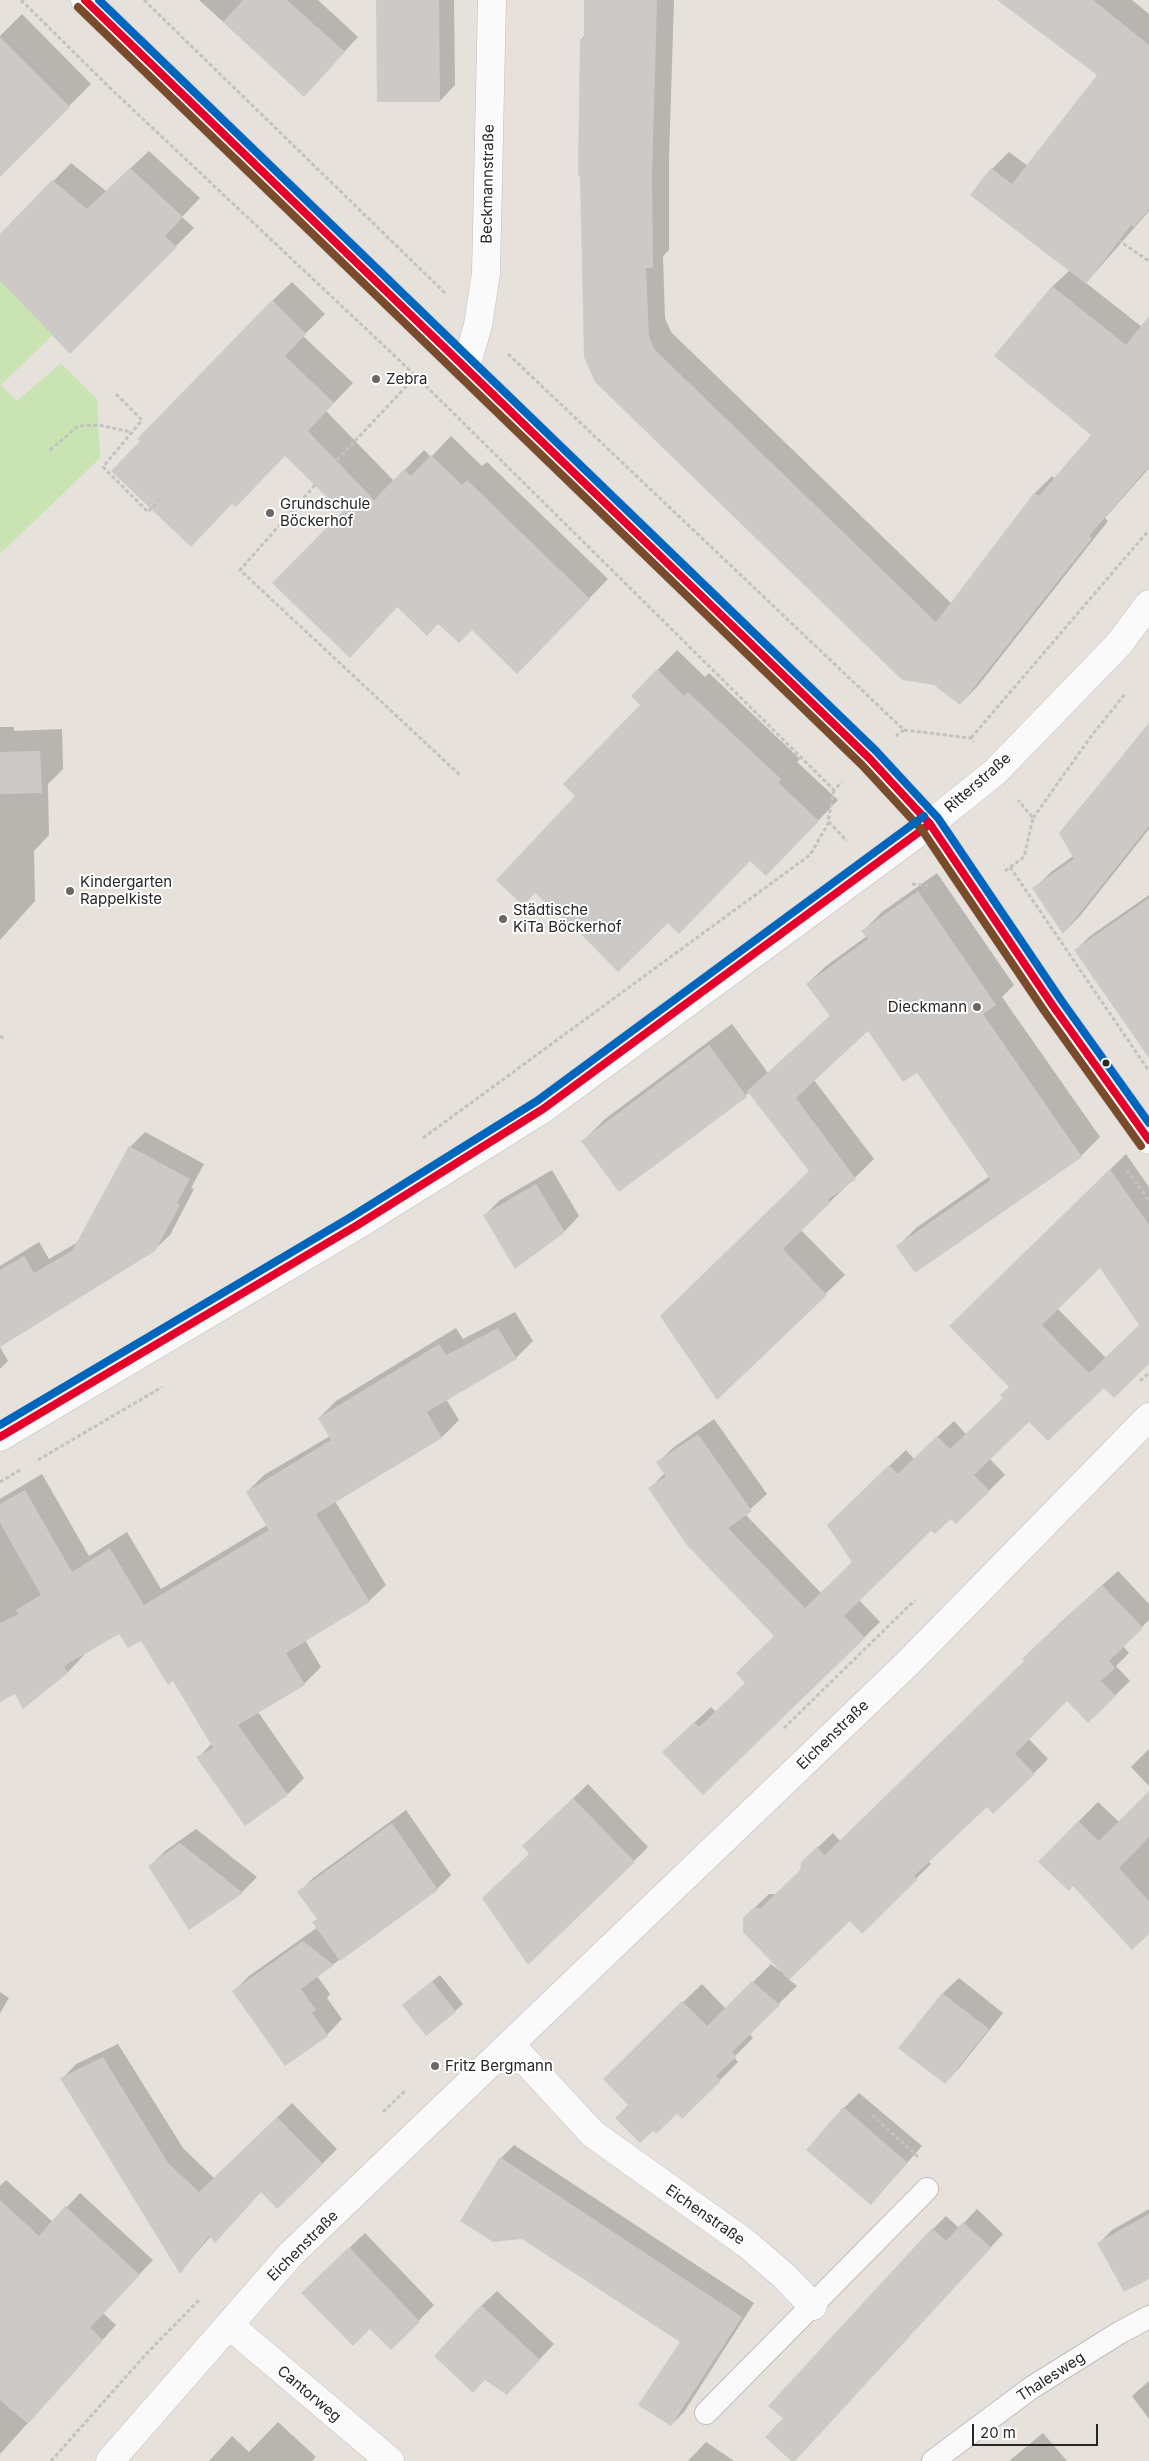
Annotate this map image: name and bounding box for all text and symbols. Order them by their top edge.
street label: Beckmannstraße [478,124,498,244]
place label: Zebra [386,370,427,388]
marker: Zebra [370,373,382,385]
place label: Grundschule Böckerhof [280,495,370,530]
marker: Grundschule Böckerhof [264,507,276,519]
street label: Ritterstraße [941,749,1015,817]
place label: Kindergarten Rappelkiste [80,873,172,908]
marker: Kindergarten Rappelkiste [64,885,76,897]
place label: Städtische KiTa Böckerhof [513,901,621,936]
marker: Städtische KiTa Böckerhof [497,913,509,925]
place label: Dieckmann [888,998,967,1016]
marker: Dieckmann [971,1001,983,1013]
unlabelled marker [1101,1058,1111,1068]
street label: Eichenstraße [793,1696,873,1774]
place label: Fritz Bergmann [445,2057,553,2075]
marker: Fritz Bergmann [429,2060,441,2072]
street label: Eichenstraße [662,2181,748,2249]
street label: Eichenstraße [264,2207,342,2285]
street label: Thalesweg [1014,2348,1088,2406]
street label: Cantorweg [273,2362,345,2426]
scale bar [974,2414,1100,2446]
text: 20 m [980,2423,1016,2442]

